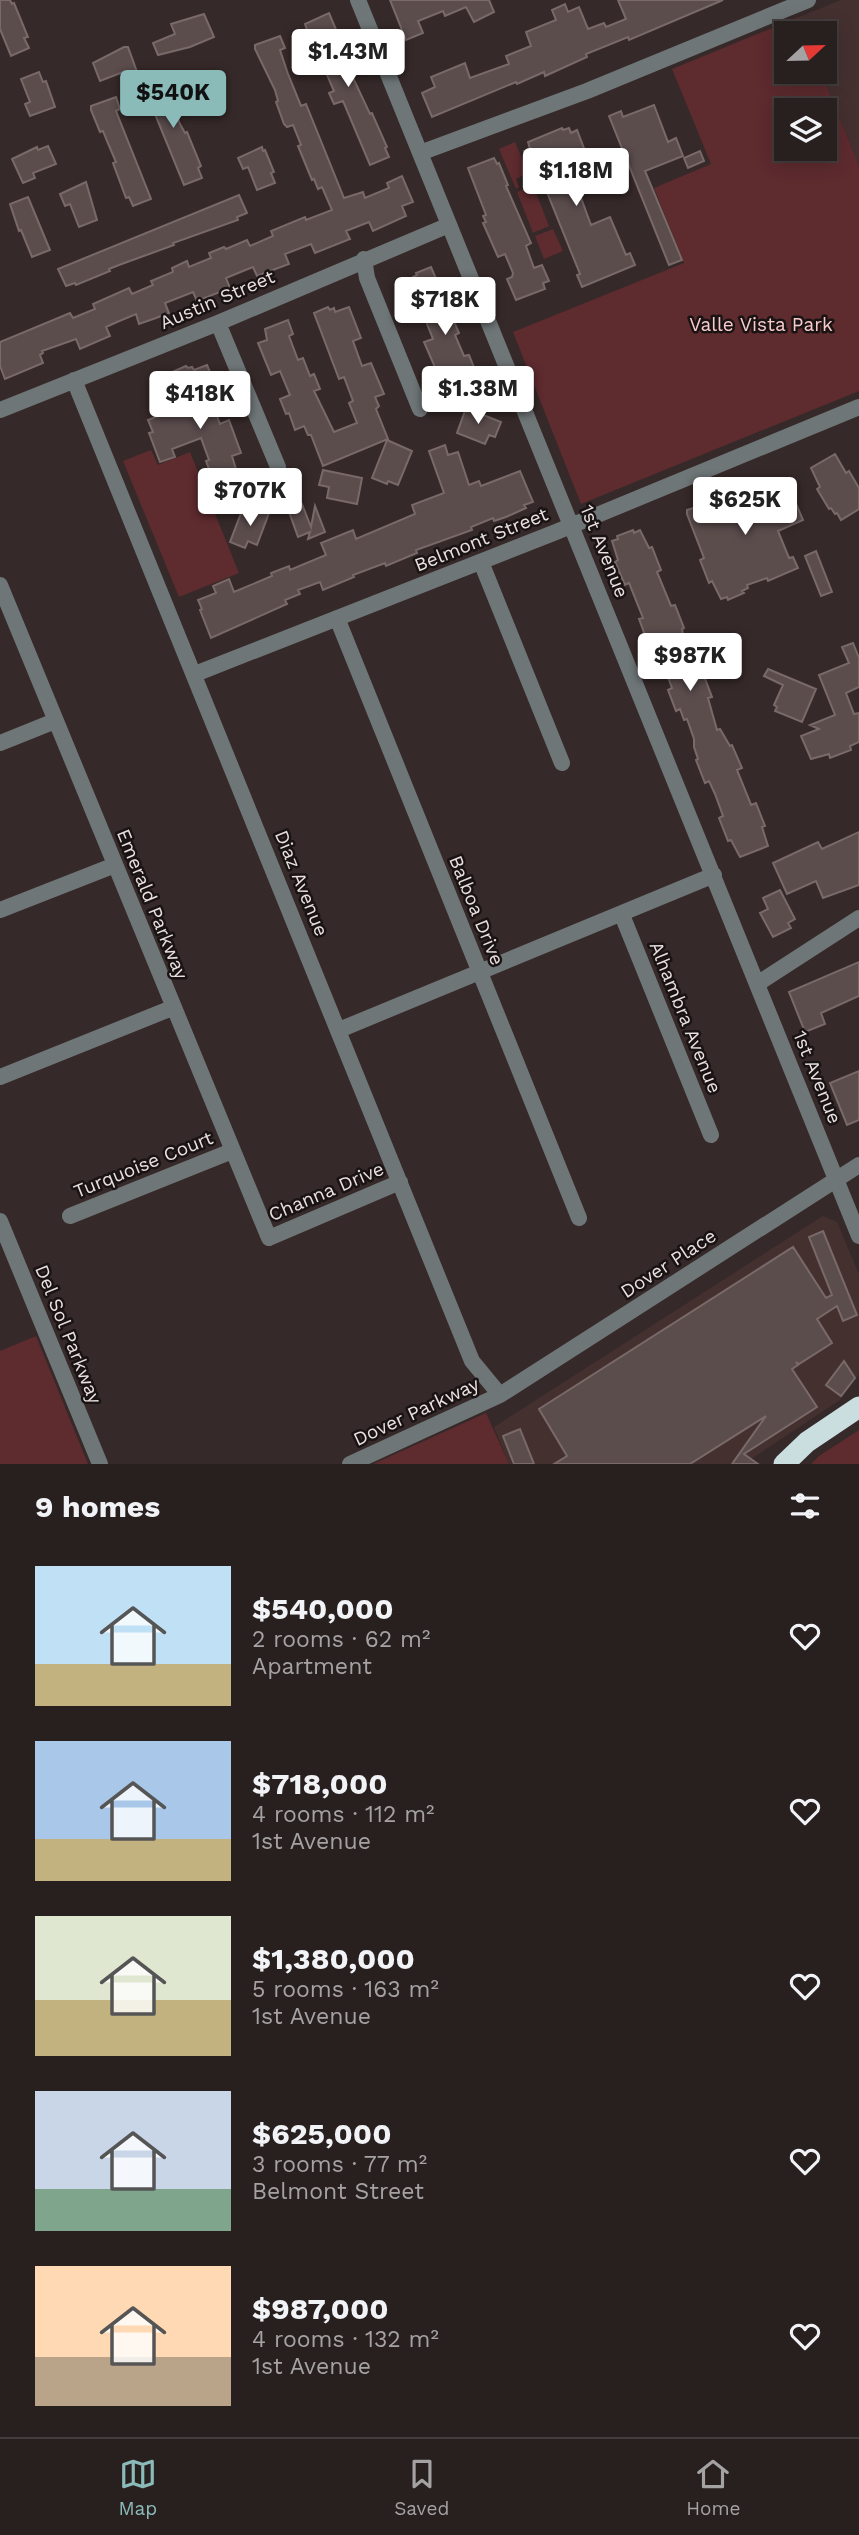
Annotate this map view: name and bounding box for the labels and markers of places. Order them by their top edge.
pin: $1.43M [291,29,405,89]
pin: $540K [124,71,222,130]
pin: $1.18M [519,148,633,208]
pin: $718K [396,278,494,337]
pin: $1.38M [421,366,535,426]
pin: $418K [151,372,249,431]
pin: $707K [201,468,299,528]
pin: $625K [696,477,794,537]
pin: $987K [641,634,739,693]

